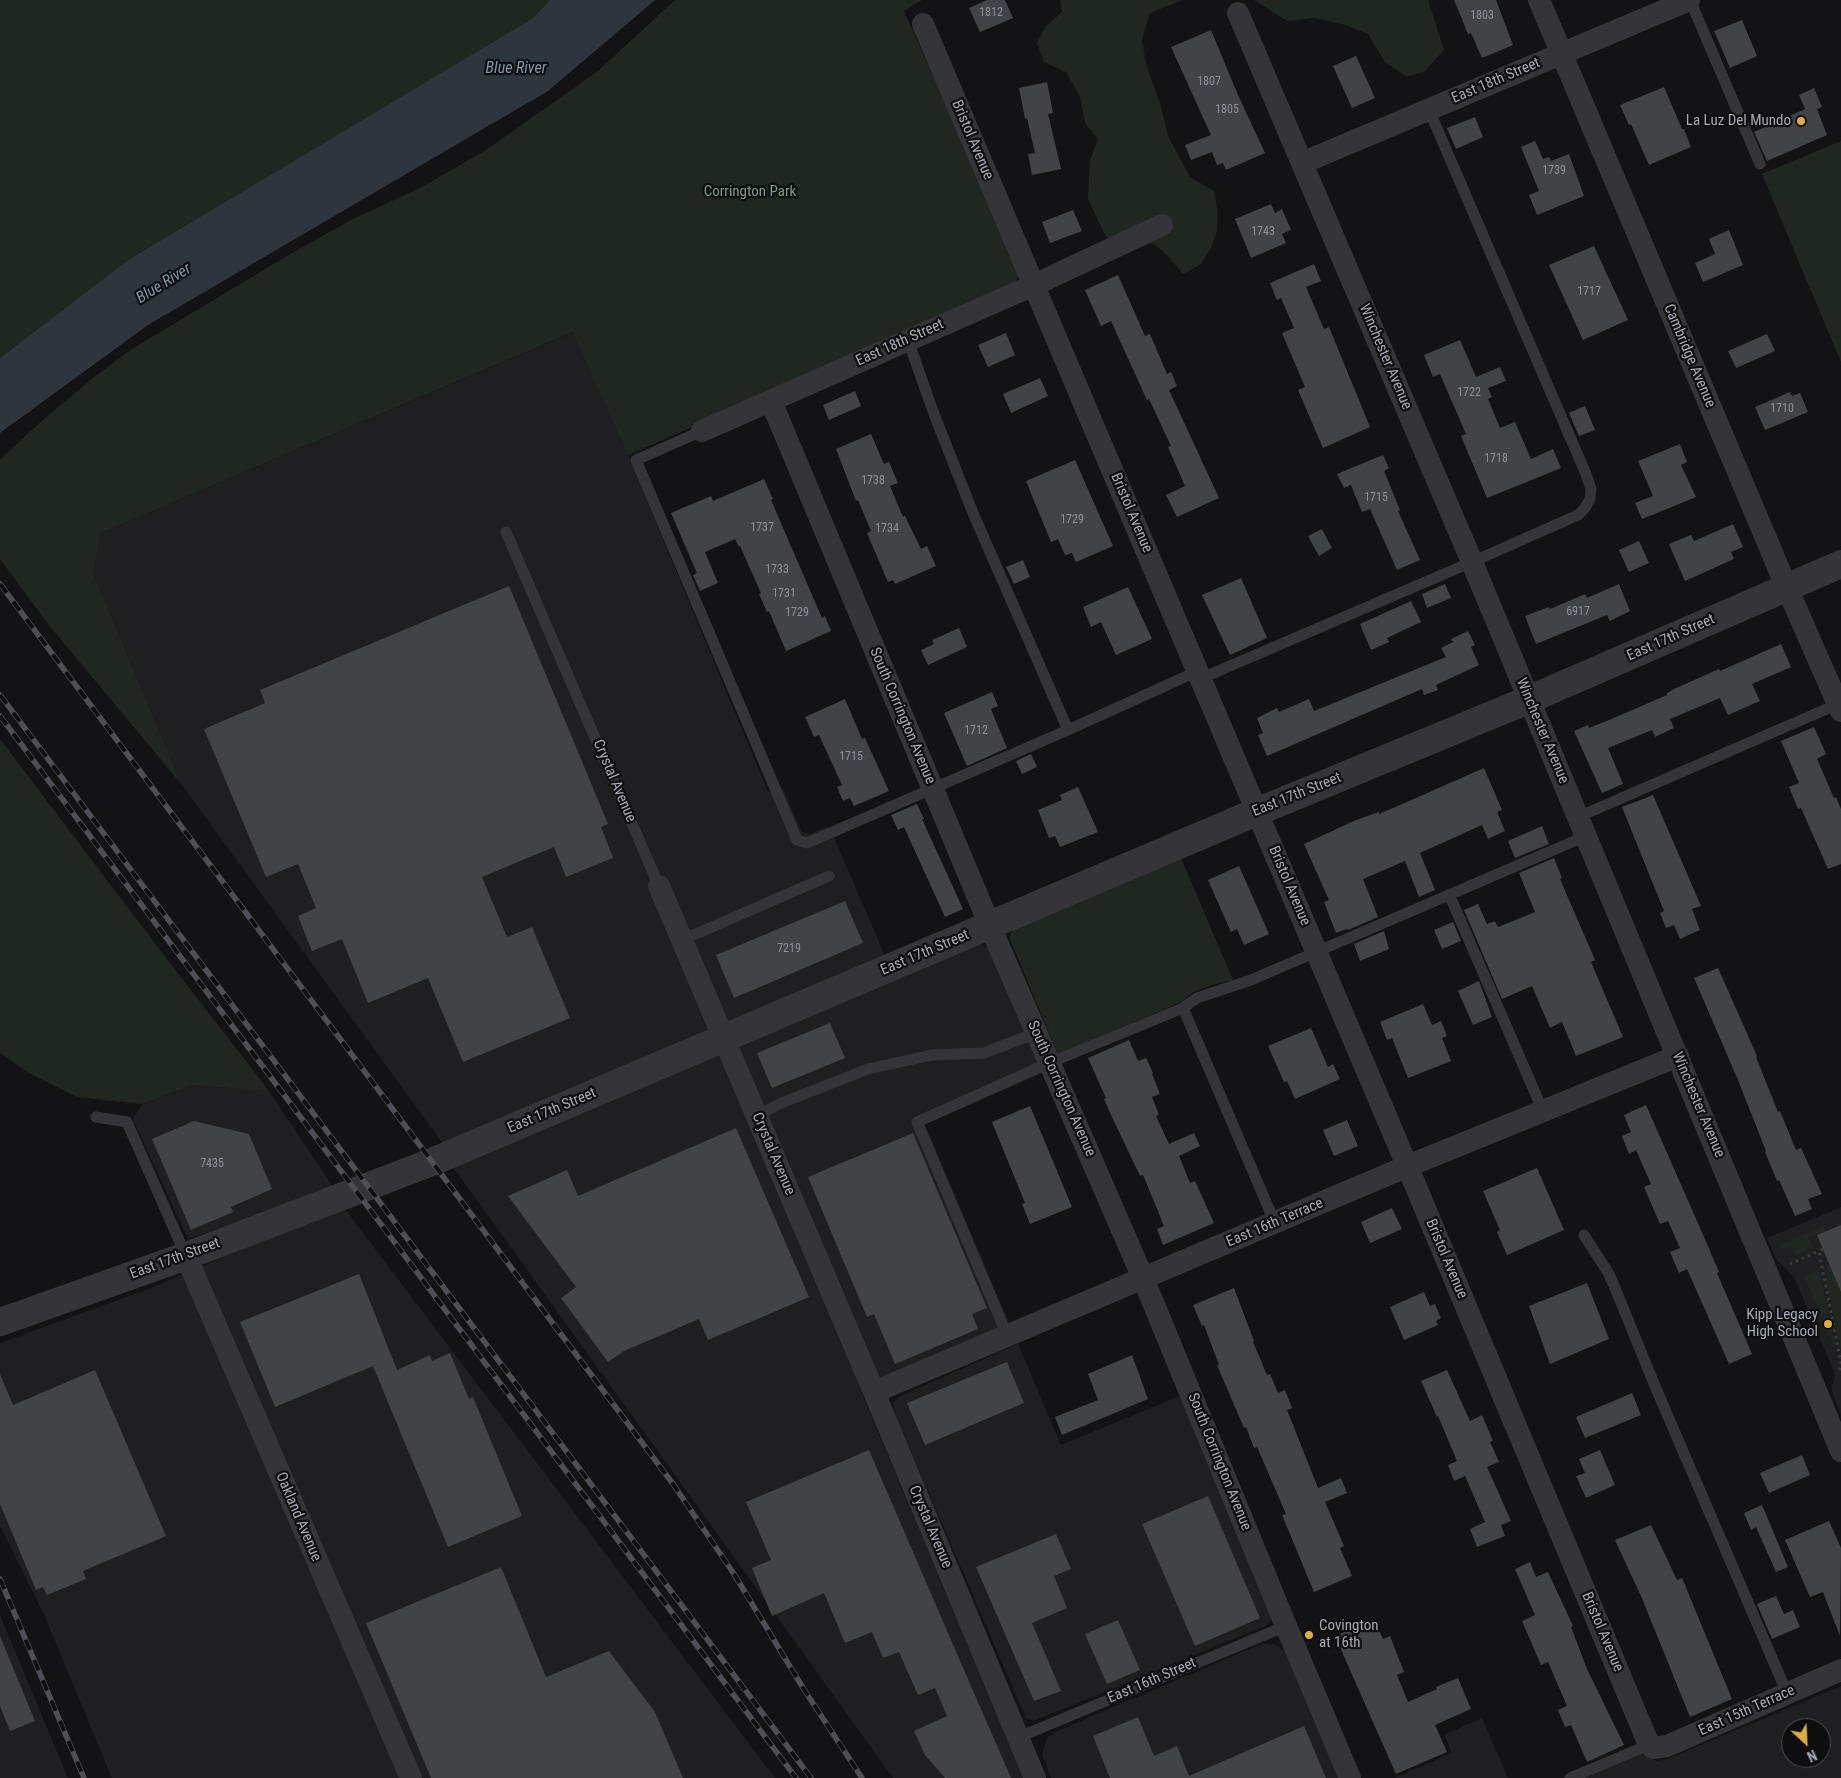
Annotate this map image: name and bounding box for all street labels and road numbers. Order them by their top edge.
street label: East 18th Street [1449,54,1543,108]
street label: Bristol Avenue [947,97,997,183]
street label: Cambridge Avenue [1659,301,1719,411]
street label: Winchester Avenue [1355,302,1415,412]
street label: East 18th Street [853,316,947,370]
street label: Bristol Avenue [1106,470,1156,556]
street label: East 17th Street [1624,611,1718,665]
street label: South Corrington Avenue [865,645,939,787]
street label: Winchester Avenue [1512,676,1572,786]
street label: Crystal Avenue [589,737,639,825]
street label: East 17th Street [1250,769,1344,821]
street label: Bristol Avenue [1264,843,1314,929]
street label: East 17th Street [878,926,972,980]
street label: South Corrington Avenue [1023,1018,1099,1160]
street label: Winchester Avenue [1668,1050,1728,1160]
street label: East 17th Street [505,1084,599,1138]
street label: Crystal Avenue [748,1110,798,1198]
street label: East 16th Terrace [1224,1195,1326,1251]
street label: Bristol Avenue [1421,1216,1471,1302]
street label: East 17th Street [128,1234,222,1284]
street label: South Corrington Avenue [1183,1391,1255,1533]
street label: Oakland Avenue [271,1470,325,1564]
street label: Crystal Avenue [905,1483,955,1571]
street label: Bristol Avenue [1577,1589,1627,1675]
street label: East 16th Street [1105,1654,1199,1708]
street label: East 15th Terrace [1696,1682,1798,1740]

